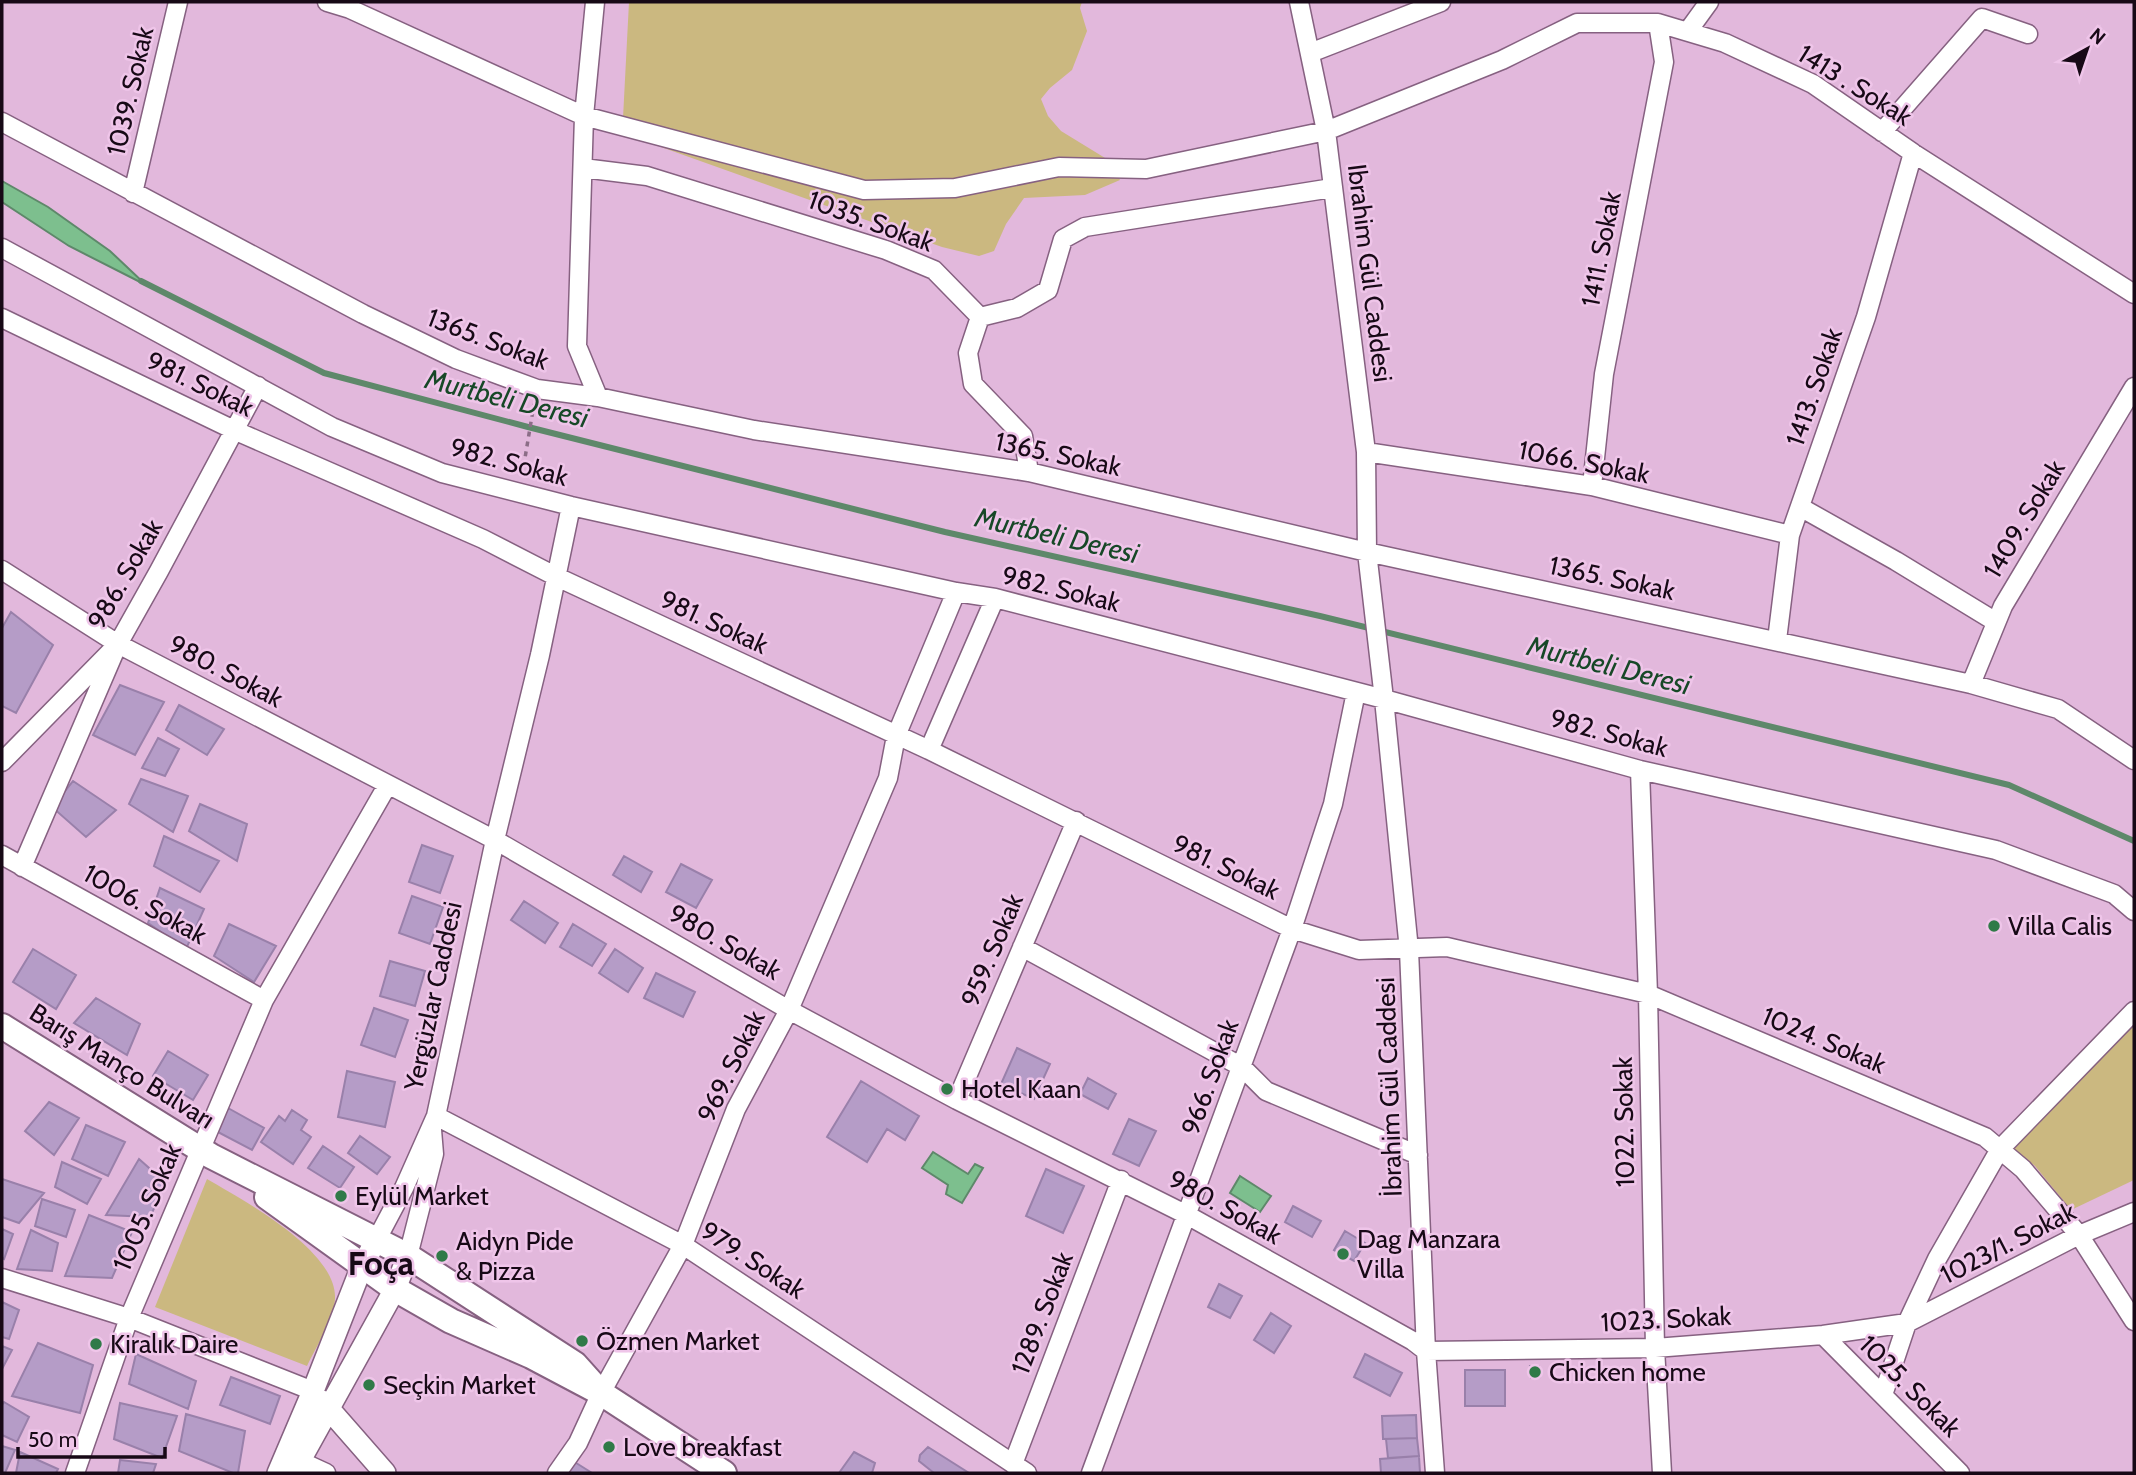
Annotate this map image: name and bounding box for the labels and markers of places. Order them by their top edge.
place label: Villa Calis [2008,910,2112,942]
marker: Villa Calis [1986,918,2002,934]
place label: Hotel Kaan [961,1073,1081,1105]
marker: Hotel Kaan [939,1081,955,1097]
place label: Eylül Market [355,1180,489,1212]
marker: Eylül Market [333,1188,349,1204]
place label: Dag Manzara Villa [1357,1223,1501,1285]
place label: Aidyn Pide & Pizza [456,1225,573,1287]
marker: Dag Manzara Villa [1335,1246,1351,1262]
marker: Aidyn Pide & Pizza [434,1248,450,1264]
place label: Özmen Market [596,1325,760,1357]
place label: Kiralık Daire [110,1328,238,1360]
marker: Özmen Market [574,1333,590,1349]
marker: Kiralık Daire [88,1336,104,1352]
place label: Chicken home [1549,1356,1706,1388]
marker: Chicken home [1527,1364,1543,1380]
place label: Seçkin Market [383,1369,536,1401]
marker: Seçkin Market [361,1377,377,1393]
place label: Love breakfast [623,1431,782,1463]
marker: Love breakfast [601,1439,617,1455]

